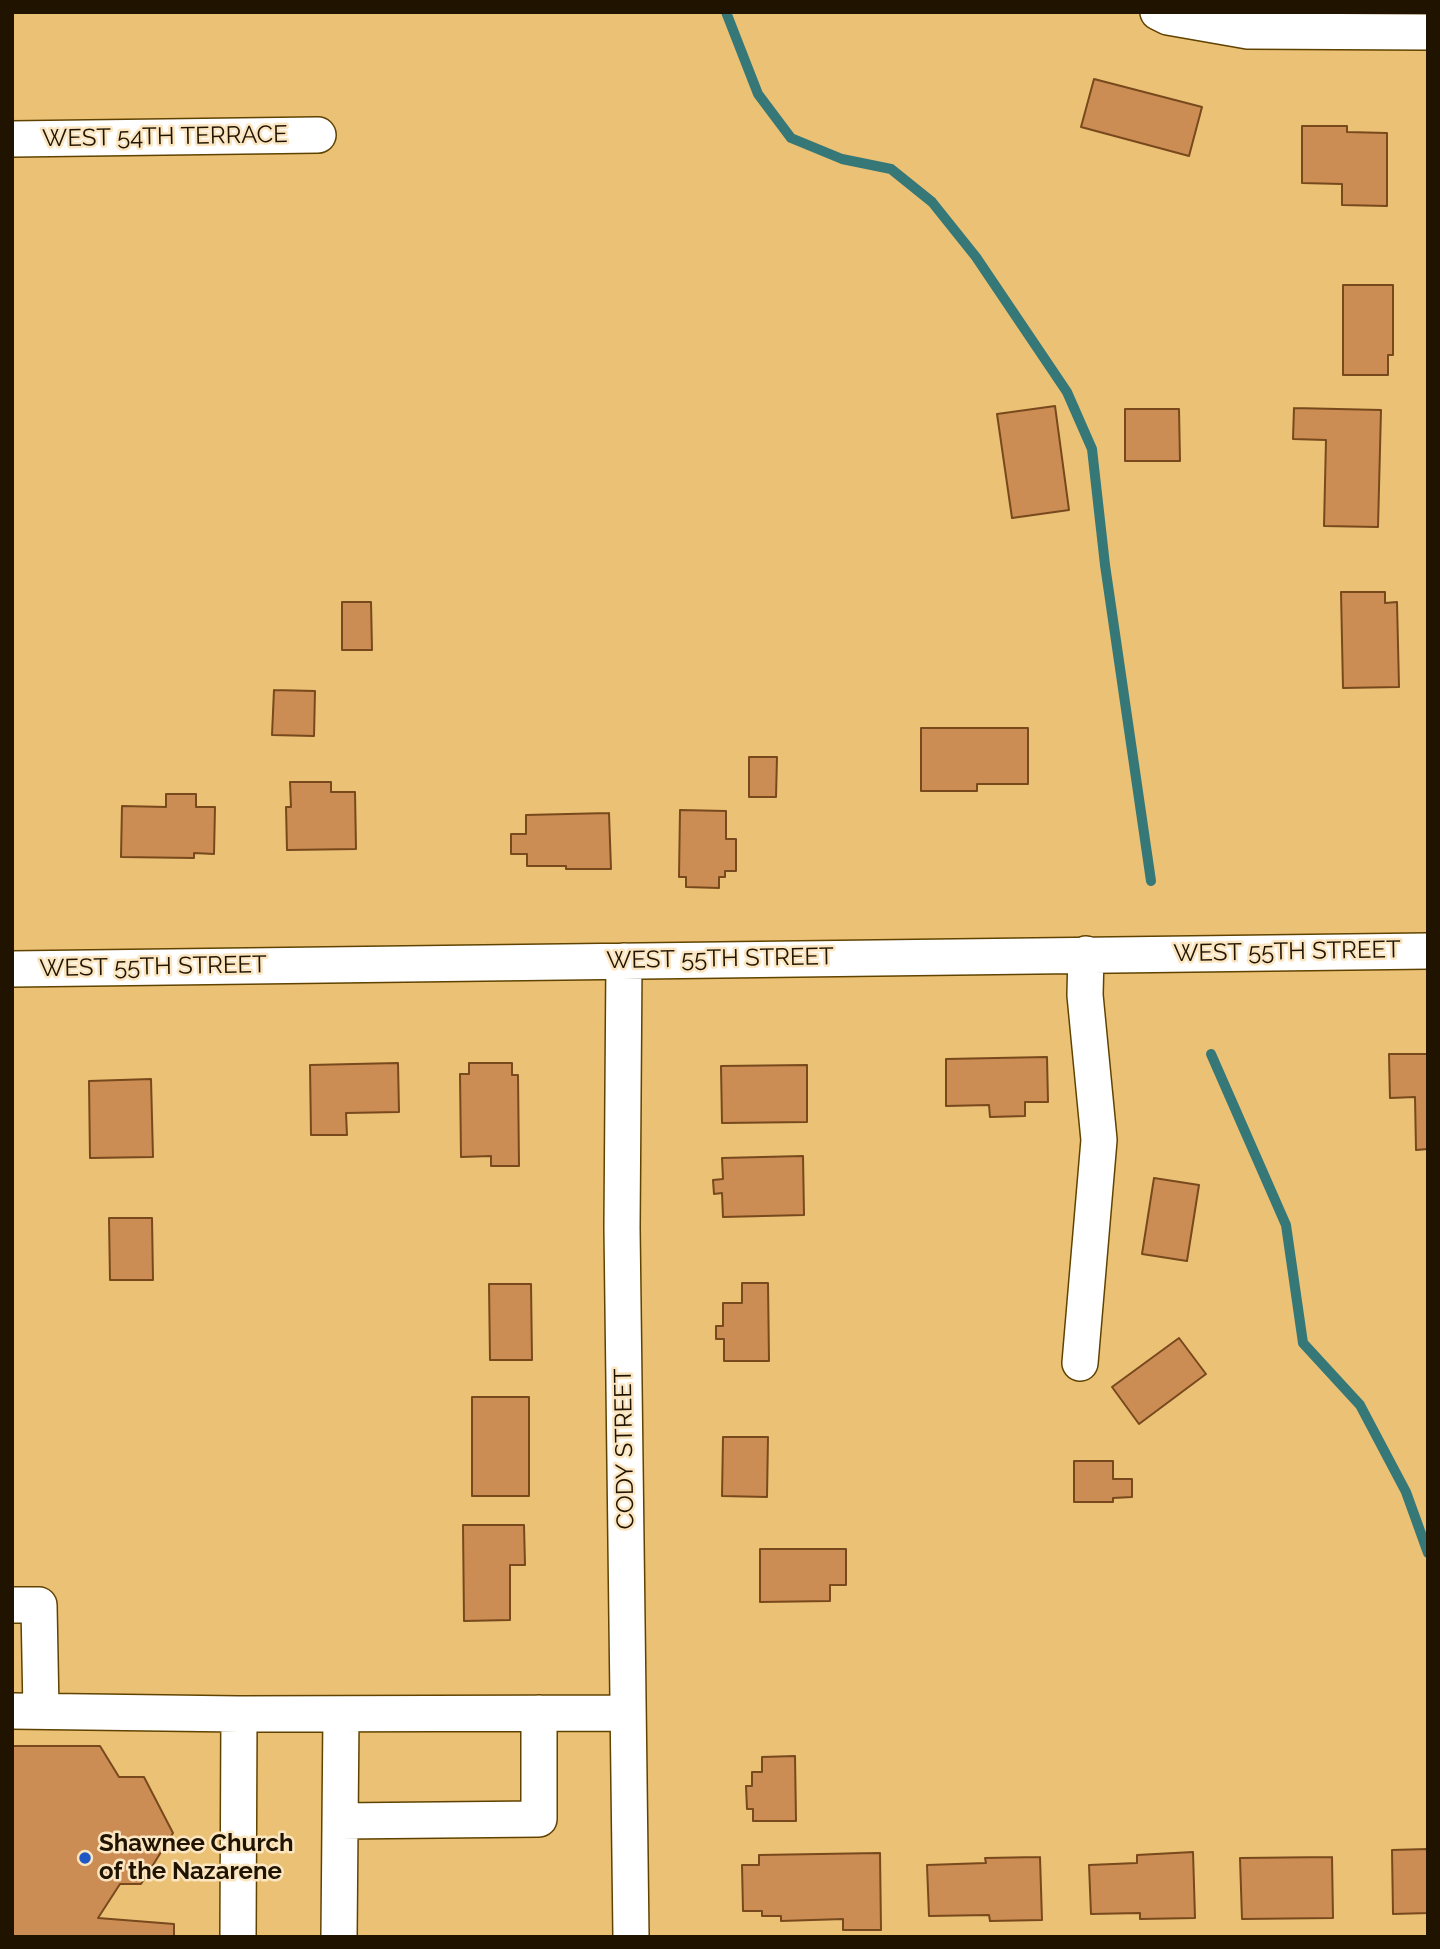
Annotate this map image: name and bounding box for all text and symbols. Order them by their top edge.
street label: WEST 54TH TERRACE [42,120,288,154]
street label: WEST 55TH STREET [1173,936,1401,968]
street label: WEST 55TH STREET [606,943,834,975]
street label: WEST 55TH STREET [39,951,267,983]
street label: CODY STREET [609,1368,641,1530]
place label: Shawnee Church of the Nazarene [99,1830,294,1886]
marker: Shawnee Church of the Nazarene [77,1850,93,1866]

